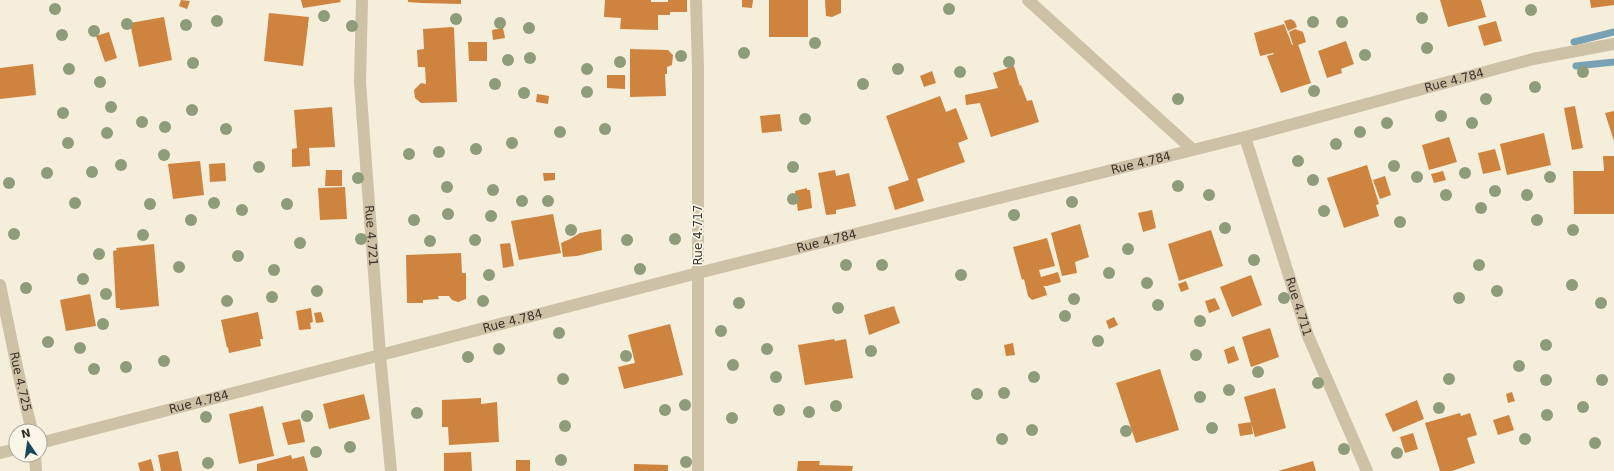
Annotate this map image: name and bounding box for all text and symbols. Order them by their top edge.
street label: Rue 4.784 [1423,66,1485,95]
street label: Rue 4.784 [1110,149,1172,177]
street label: Rue 4.721 [362,205,380,267]
street label: Rue 4.717 [691,205,705,265]
street label: Rue 4.784 [795,227,858,255]
street label: Rue 4.711 [1283,275,1315,338]
street label: Rue 4.784 [481,307,544,335]
street label: Rue 4.725 [7,351,34,413]
street label: Rue 4.784 [167,388,230,416]
north arrow [8,423,48,463]
text: N [20,426,32,441]

